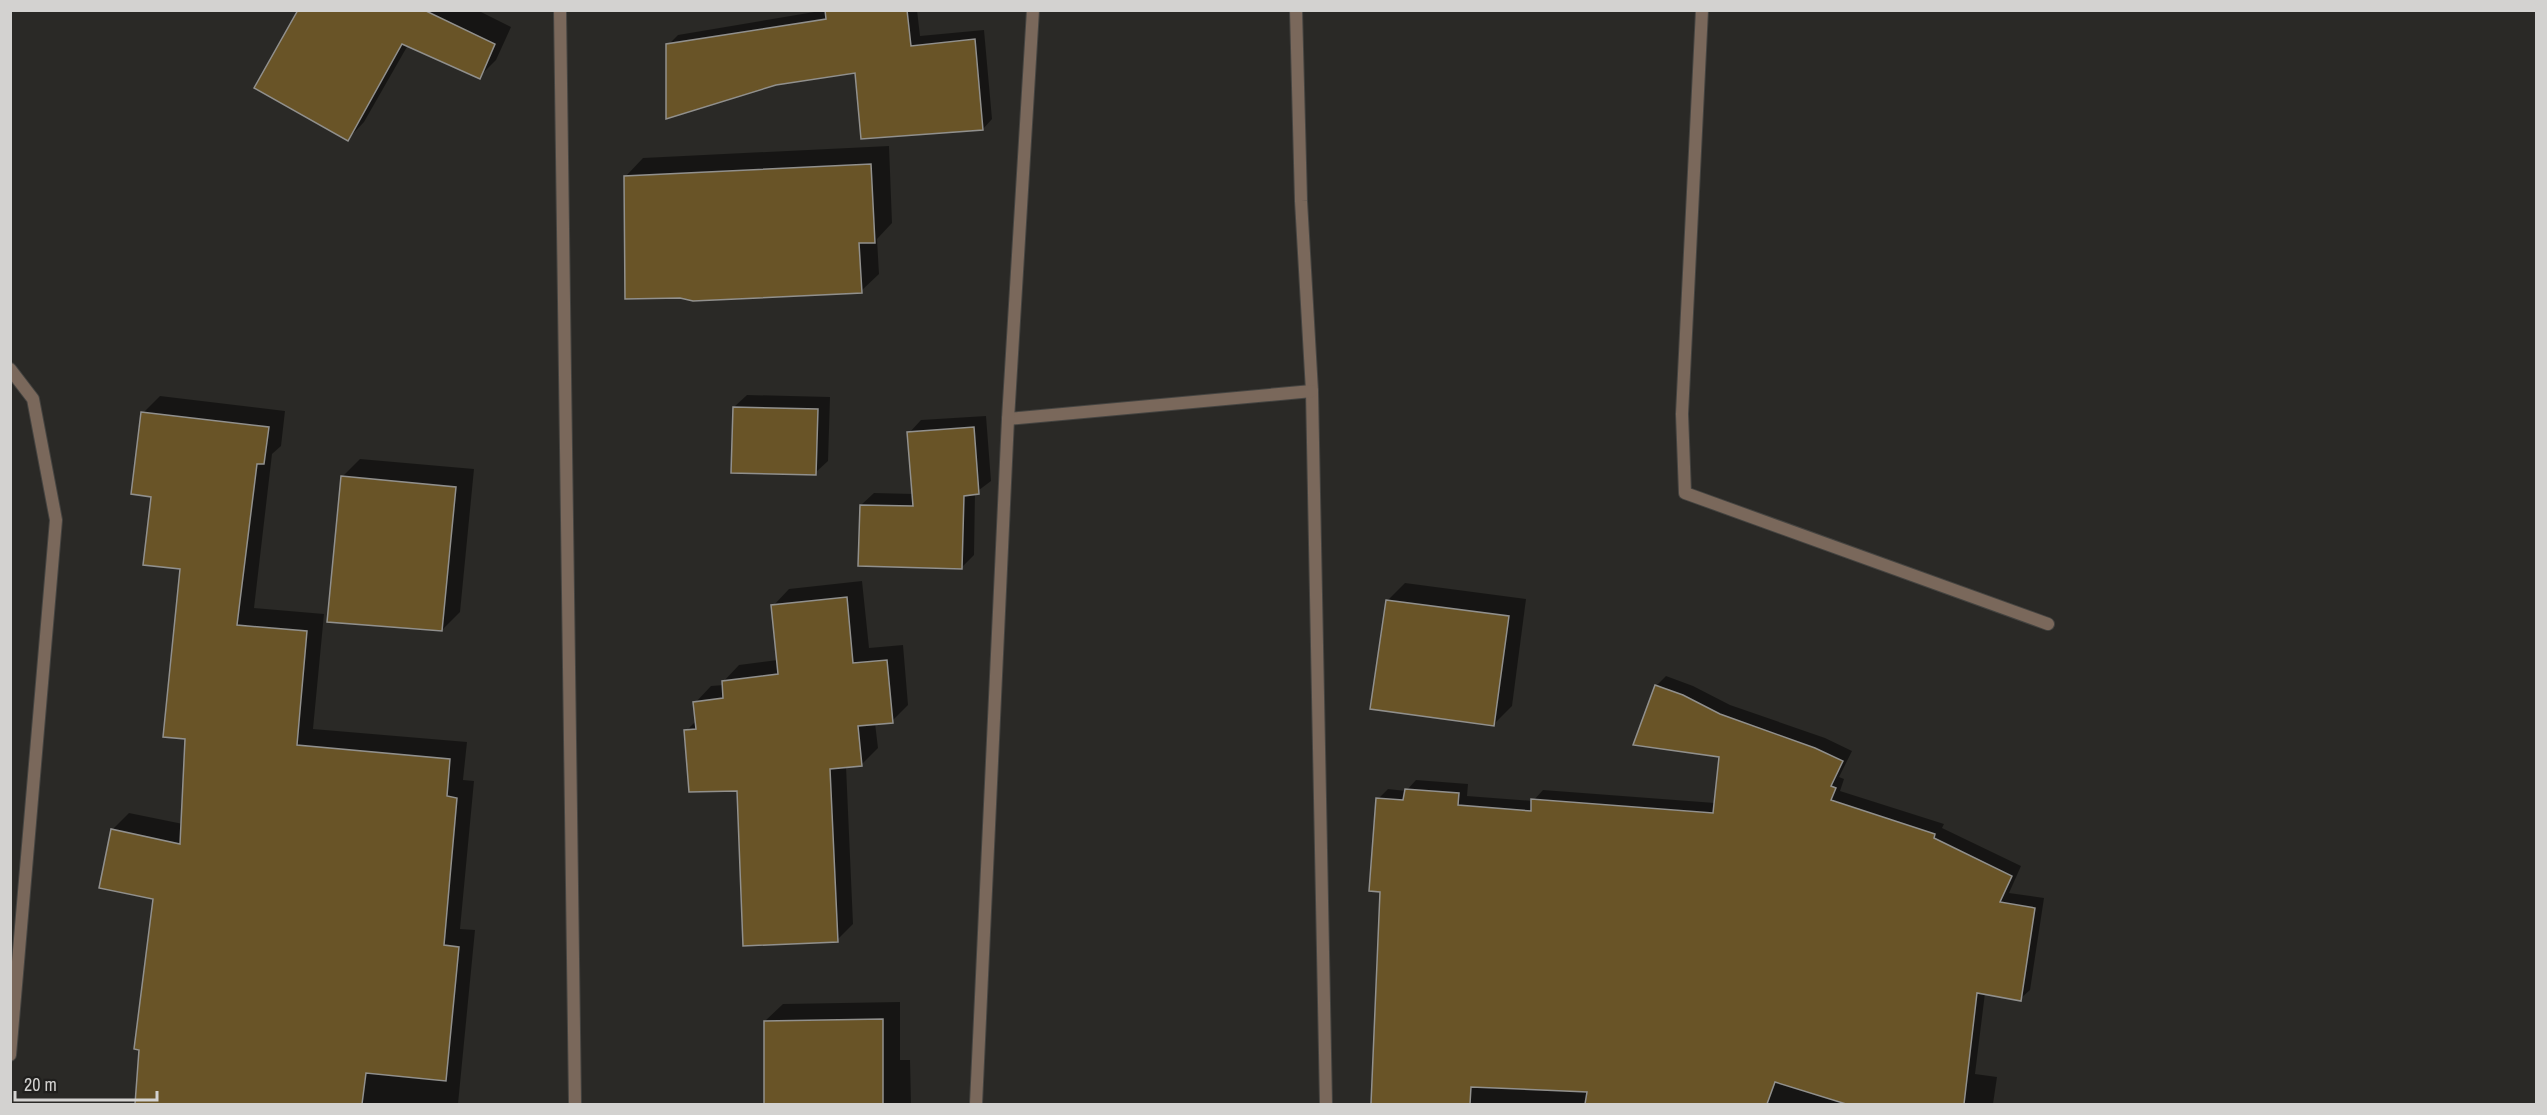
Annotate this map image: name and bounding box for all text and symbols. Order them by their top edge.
scale bar [15,1064,158,1102]
text: 20 m [24,1072,57,1097]

